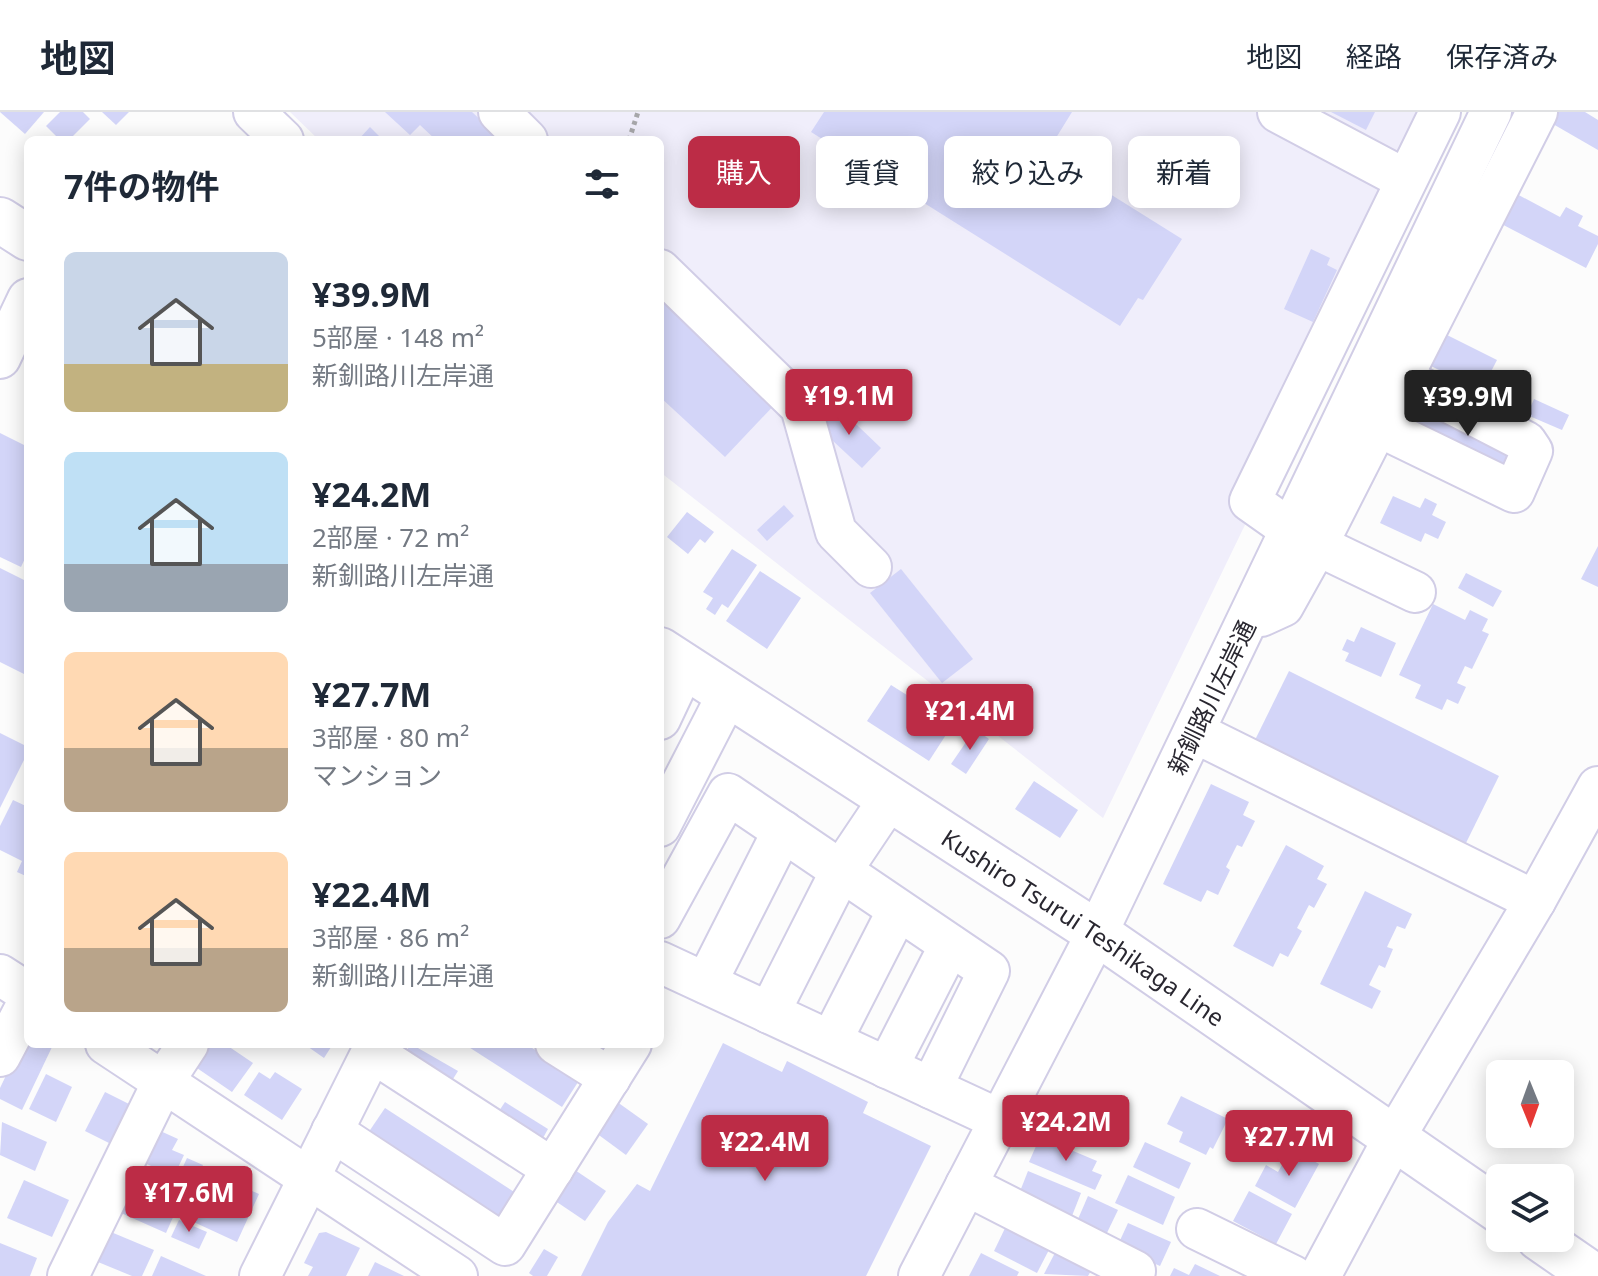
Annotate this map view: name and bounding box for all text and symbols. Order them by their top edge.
text: 地図 [40,31,116,83]
text: 地図 [1246,37,1302,75]
text: 経路 [1346,37,1402,75]
text: 保存済み [1446,37,1558,75]
chip: 購入 [688,136,800,208]
chip: 賃貸 [816,136,928,208]
chip: 絞り込み [944,136,1112,208]
chip: 新着 [1128,136,1240,208]
icon: filters [580,162,624,206]
text: 7件の物件 [64,163,219,209]
text: ¥39.9M [312,271,431,317]
icon: home [128,284,224,380]
text: 5部屋 · 148 m² [312,319,484,355]
text: 新釧路川左岸通 [312,357,494,393]
pin: ¥19.1M [784,369,914,437]
pin: ¥39.9M [1403,370,1533,438]
text: ¥19.1M [803,377,895,413]
text: ¥39.9M [1422,378,1514,414]
text: ¥24.2M [312,471,431,517]
icon: home [128,484,224,580]
text: 2部屋 · 72 m² [312,519,469,555]
text: 新釧路川左岸通 [312,557,494,593]
street label: 新釧路川左岸通 [1159,614,1263,780]
text: ¥27.7M [312,671,431,717]
icon: home [128,684,224,780]
pin: ¥21.4M [905,684,1035,752]
text: ¥21.4M [924,692,1016,728]
text: 3部屋 · 80 m² [312,719,469,755]
text: マンション [312,757,442,793]
street label: Kushiro Tsurui Teshikaga Line [936,821,1232,1033]
text: ¥22.4M [312,871,431,917]
icon: home [128,884,224,980]
text: 3部屋 · 86 m² [312,919,469,955]
text: 新釧路川左岸通 [312,957,494,993]
north arrow [1486,1060,1574,1148]
map controls [1486,1060,1574,1252]
pin: ¥24.2M [1001,1095,1131,1163]
text: ¥24.2M [1020,1103,1112,1139]
pin: ¥27.7M [1224,1110,1354,1178]
pin: ¥22.4M [700,1115,830,1183]
text: ¥27.7M [1243,1118,1335,1154]
text: ¥22.4M [719,1123,811,1159]
button: layers [1486,1164,1574,1252]
pin: ¥17.6M [124,1166,254,1234]
text: ¥17.6M [143,1174,235,1210]

